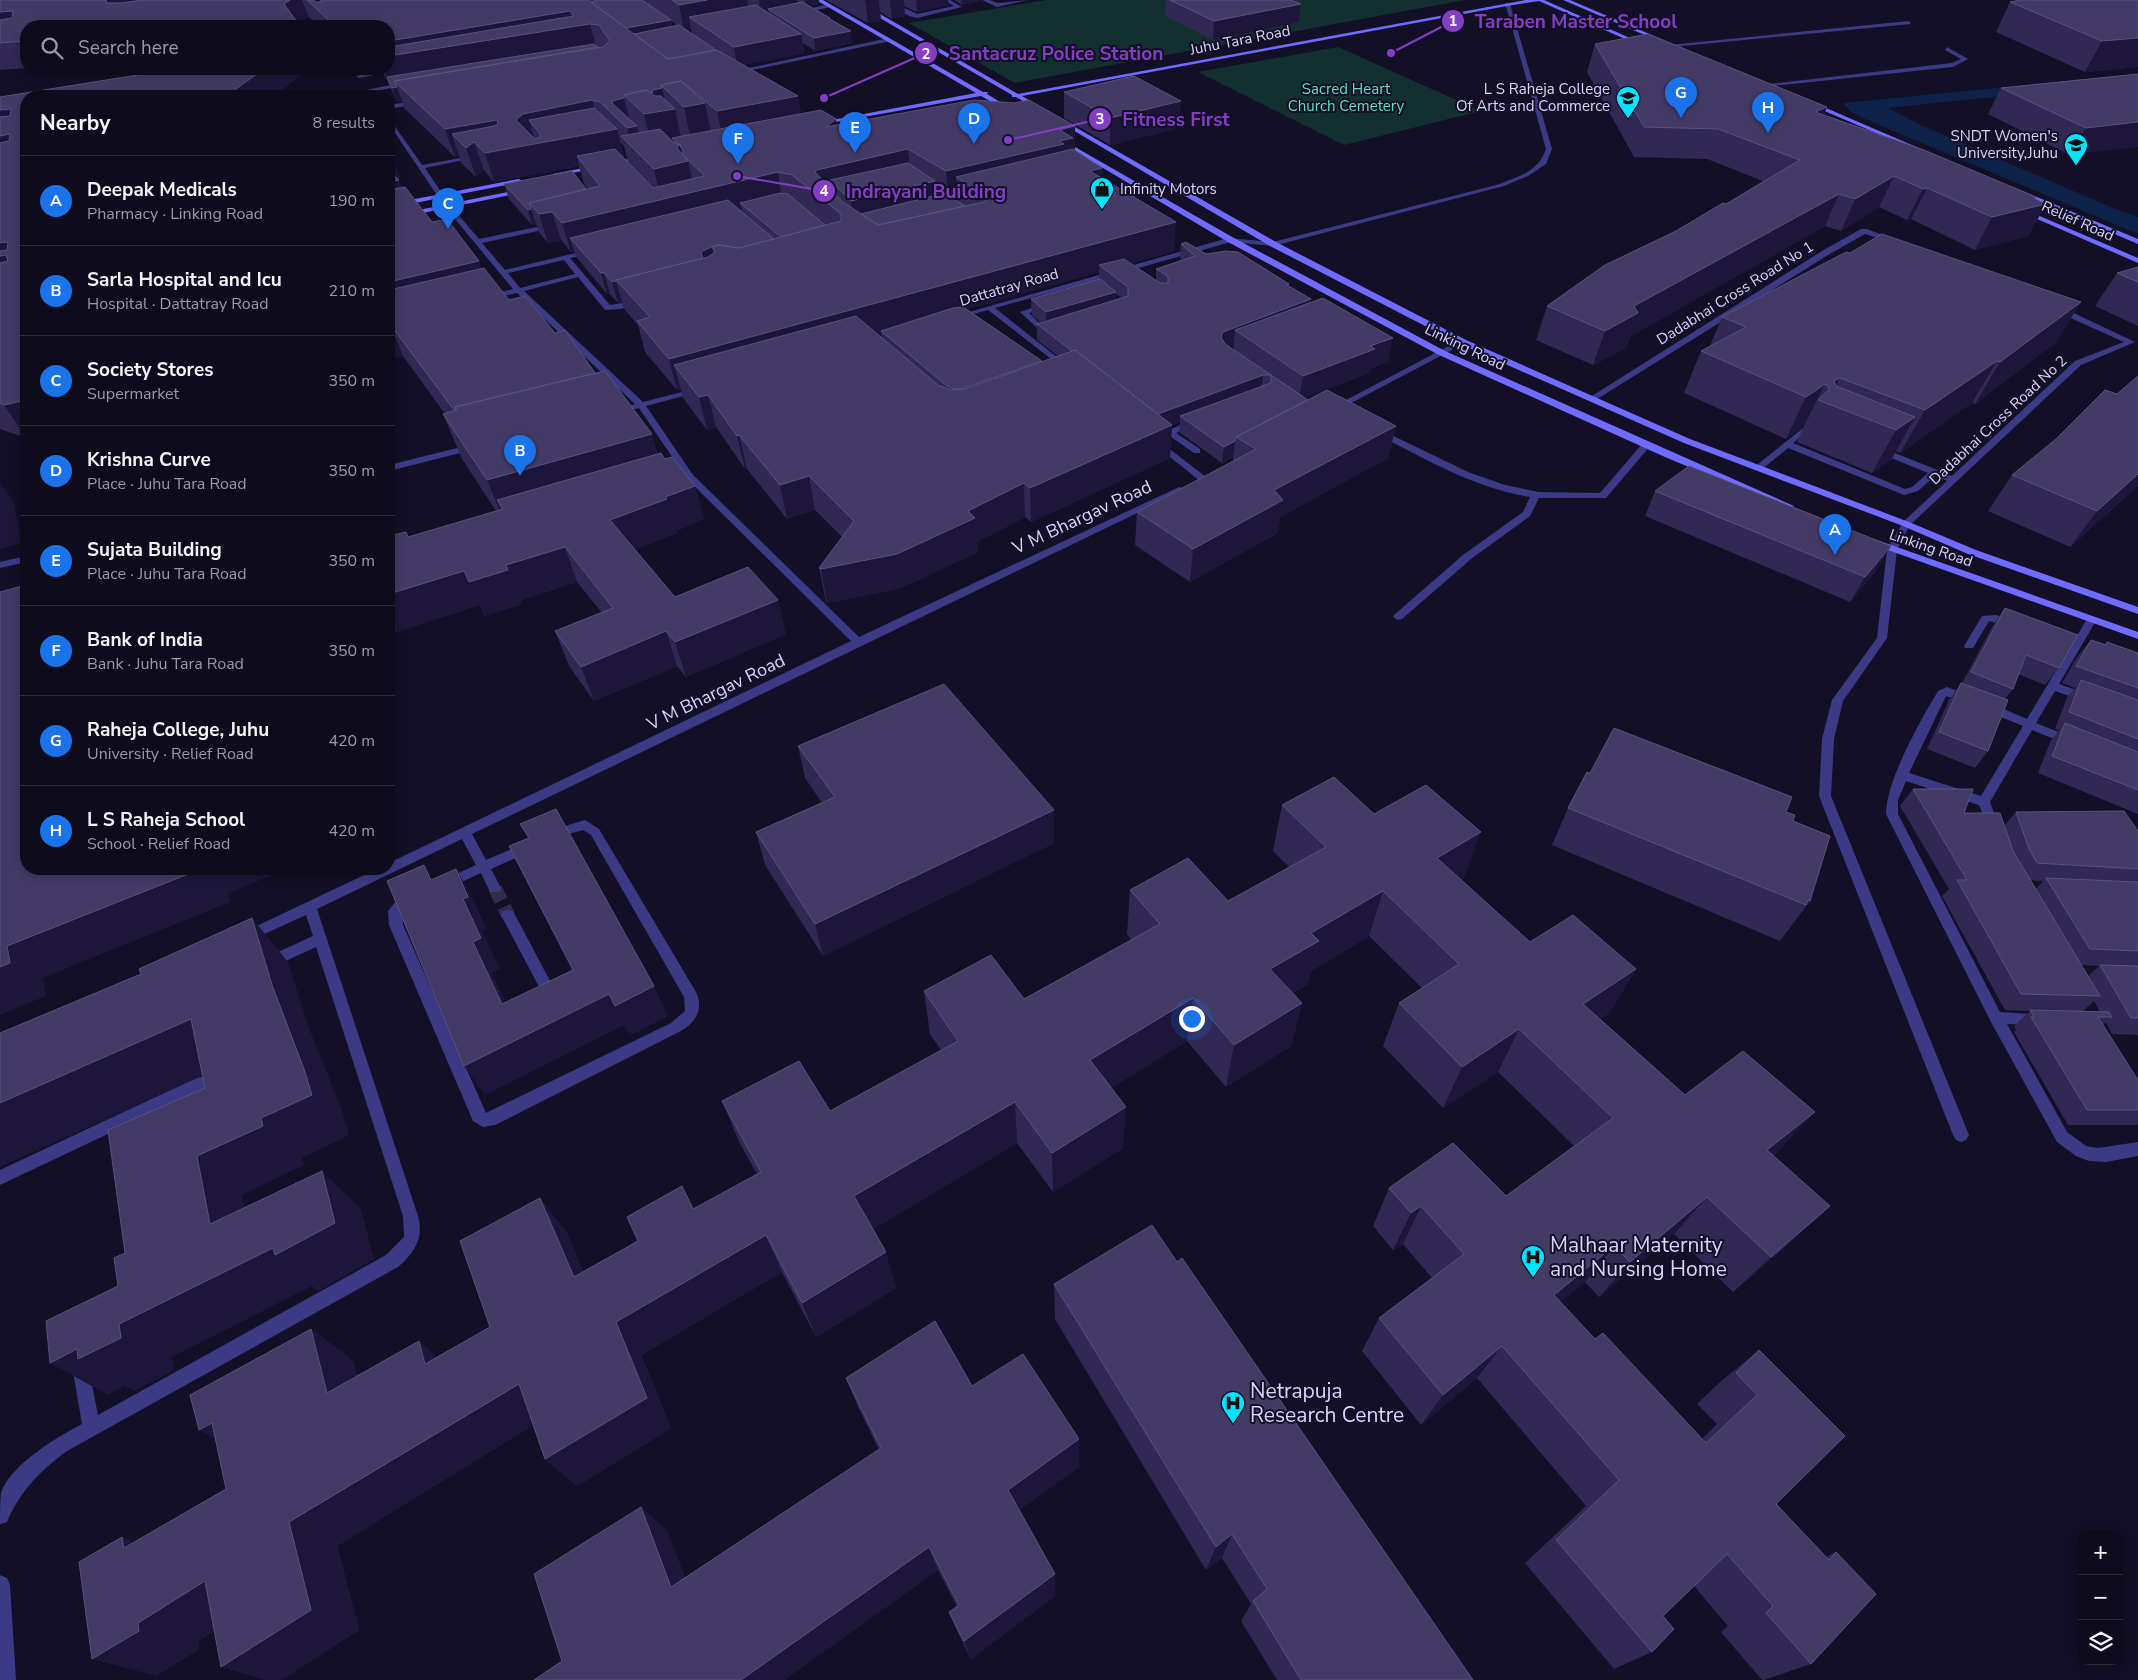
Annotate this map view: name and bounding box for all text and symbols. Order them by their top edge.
callout: Taraben Master School [1440,4,1688,38]
text: Taraben Master School [1475,9,1677,35]
text: 1 [1448,11,1458,31]
search box [20,20,395,75]
street label: Juhu Tara Road [1187,20,1292,60]
icon: search [38,34,66,62]
text: Search here [78,35,179,61]
callout: Santacruz Police Station [913,36,1173,70]
text: Santacruz Police Station [949,41,1163,67]
text: 2 [921,44,931,64]
pin: G [1665,77,1697,118]
park label: Sacred Heart Church Cemetery [1288,79,1405,116]
place label: L S Raheja College Of Arts and Commerce [1456,79,1610,116]
school or university icon: L S Raheja College Of Arts and Commerce [1615,85,1641,119]
pin: H [1752,92,1784,133]
callout: Fitness First [1088,102,1240,136]
pin: D [958,103,990,144]
text: Fitness First [1122,107,1230,133]
text: Nearby [40,109,110,137]
text: 3 [1095,109,1105,129]
text: 8 results [313,112,375,134]
pin: E [839,112,871,153]
pin: F [722,123,754,164]
place label: SNDT Women's University,Juhu [1950,126,2058,163]
school or university icon: SNDT Women's University,Juhu [2063,132,2089,166]
callout: Indrayani Building [811,174,1017,208]
shop icon: Infinity Motors [1089,176,1115,210]
text: Deepak Medicals [87,177,237,203]
text: Indrayani Building [846,179,1006,205]
place label: Infinity Motors [1120,179,1217,199]
text: 4 [819,181,829,201]
pin: C [432,188,464,229]
text: A [50,190,62,212]
text: 190 m [328,190,375,212]
street label: Relief Road [2039,196,2117,246]
text: Pharmacy · Linking Road [87,203,263,225]
street label: Dadabhai Cross Road No 1 [1653,236,1817,350]
street label: Dattatray Road [957,263,1061,311]
text: Sarla Hospital and Icu [87,267,282,293]
text: B [50,280,62,302]
text: 210 m [328,280,375,302]
text: Hospital · Dattatray Road [87,293,269,315]
street label: Linking Road [1421,319,1509,375]
street label: Dadabhai Cross Road No 2 [1925,351,2071,489]
text: Society Stores [87,357,213,383]
text: C [51,370,61,392]
text: 350 m [328,370,375,392]
text: Supermarket [87,383,179,405]
pin: B [504,435,536,476]
text: Krishna Curve [87,447,211,473]
text: D [50,460,62,482]
text: 350 m [328,460,375,482]
text: Place · Juhu Tara Road [87,473,247,495]
street label: V M Bhargav Road [1008,474,1156,560]
pin: A [1819,514,1851,555]
street label: Linking Road [1887,524,1975,572]
text: Sujata Building [87,537,222,563]
text: E [51,550,61,572]
text: 350 m [328,550,375,572]
text: Place · Juhu Tara Road [87,563,247,585]
text: Bank of India [87,627,203,653]
text: F [52,640,61,662]
text: 350 m [328,640,375,662]
street label: V M Bhargav Road [642,648,789,736]
text: Bank · Juhu Tara Road [87,653,244,675]
text: Raheja College, Juhu [87,717,269,743]
text: G [50,730,62,752]
text: 420 m [328,730,375,752]
text: University · Relief Road [87,743,254,765]
text: L S Raheja School [87,807,245,833]
text: H [50,820,62,842]
text: 420 m [328,820,375,842]
text: School · Relief Road [87,833,230,855]
your location [1179,1006,1205,1032]
place label: Malhaar Maternity and Nursing Home [1550,1231,1727,1283]
hospital icon: Malhaar Maternity and Nursing Home [1520,1244,1546,1278]
place label: Netrapuja Research Centre [1250,1377,1404,1429]
hospital icon: Netrapuja Research Centre [1220,1390,1246,1424]
map controls [2078,1530,2123,1665]
button: + [2078,1530,2123,1575]
button: − [2078,1575,2123,1620]
button: layers [2078,1620,2123,1665]

